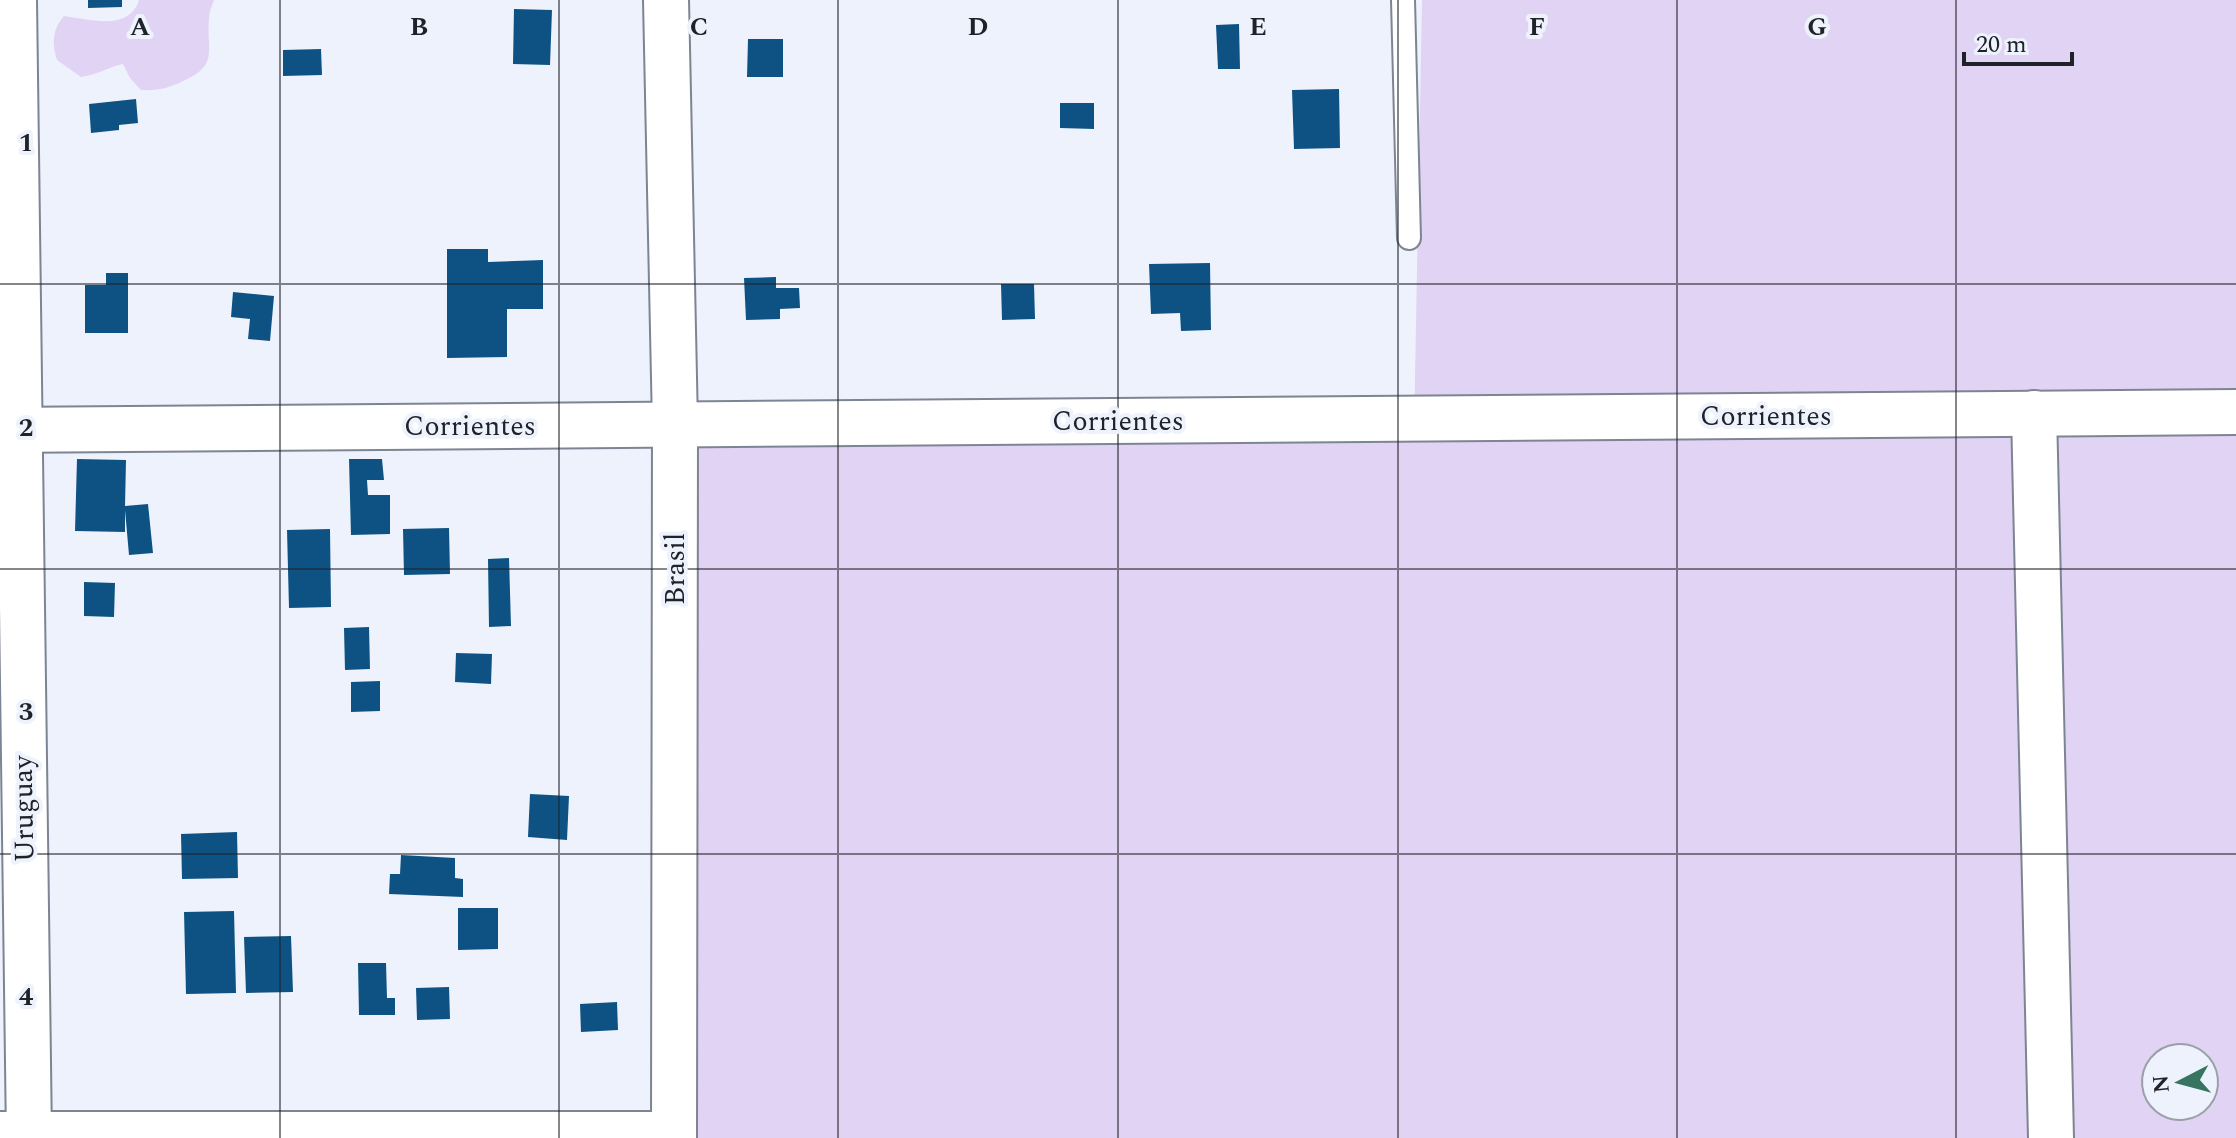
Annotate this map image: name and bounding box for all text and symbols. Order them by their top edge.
text: A [130,7,150,47]
text: B [410,7,428,47]
text: C [690,7,708,47]
text: D [968,7,988,47]
text: E [1249,7,1267,47]
text: F [1529,7,1545,47]
text: G [1807,7,1827,47]
scale bar [1964,16,2072,66]
text: 20 m [1976,27,2027,63]
text: 1 [19,123,33,163]
street label: Corrientes [1700,395,1832,438]
street label: Corrientes [1052,400,1184,443]
street label: Corrientes [404,405,536,448]
text: 2 [19,408,33,448]
street label: Brasil [654,533,697,605]
text: 3 [19,692,33,732]
street label: Uruguay [2,754,46,863]
text: 4 [19,977,34,1017]
north arrow [2140,1042,2220,1122]
text: N [2144,1073,2179,1095]

